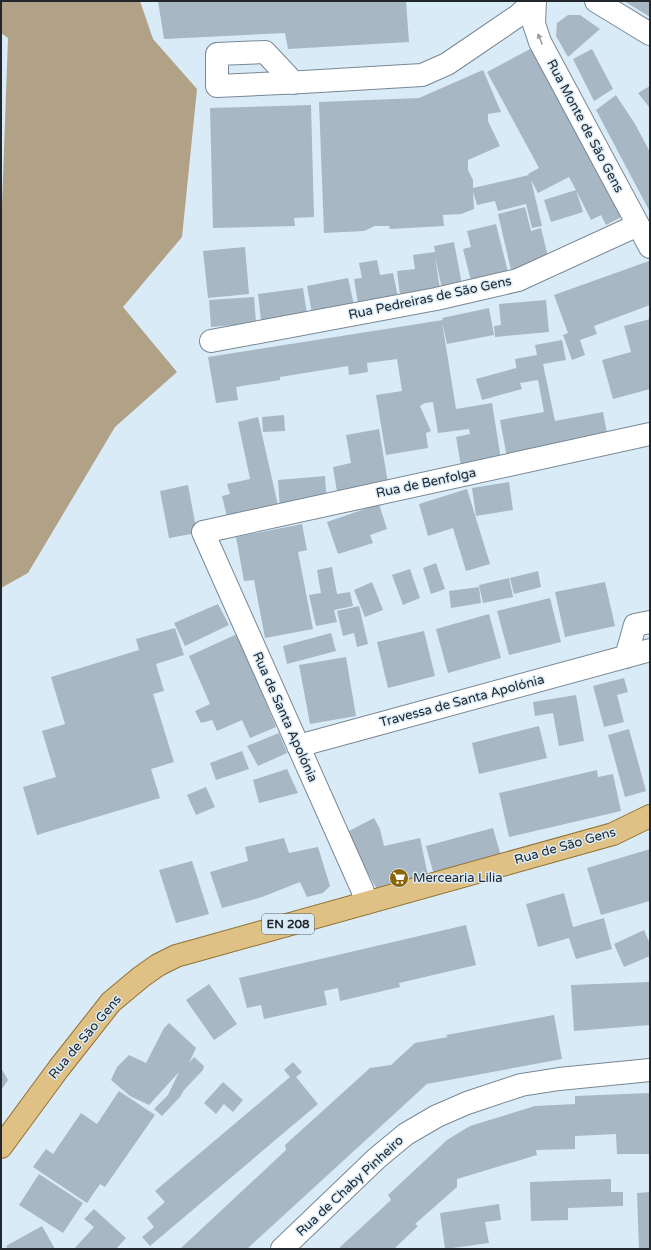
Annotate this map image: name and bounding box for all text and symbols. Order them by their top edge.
one-way arrow [536,33,542,45]
street label: Rua Monte de São Gens [543,57,627,195]
street label: Rua Pedreiras de São Gens [347,273,513,323]
street label: Rua de Benfolga [374,465,478,501]
street label: Rua de Santa Apolónia [249,649,321,785]
street label: Travessa de Santa Apolónia [378,671,546,731]
street label: Rua de São Gens [512,824,618,868]
supermarket icon: Mercearia Lilia [388,867,410,889]
place label: Mercearia Lilia [413,870,502,886]
road number: EN 208 [262,914,314,934]
street label: Rua de São Gens [45,992,125,1082]
street label: Rua de Chaby Pinheiro [293,1132,407,1240]

